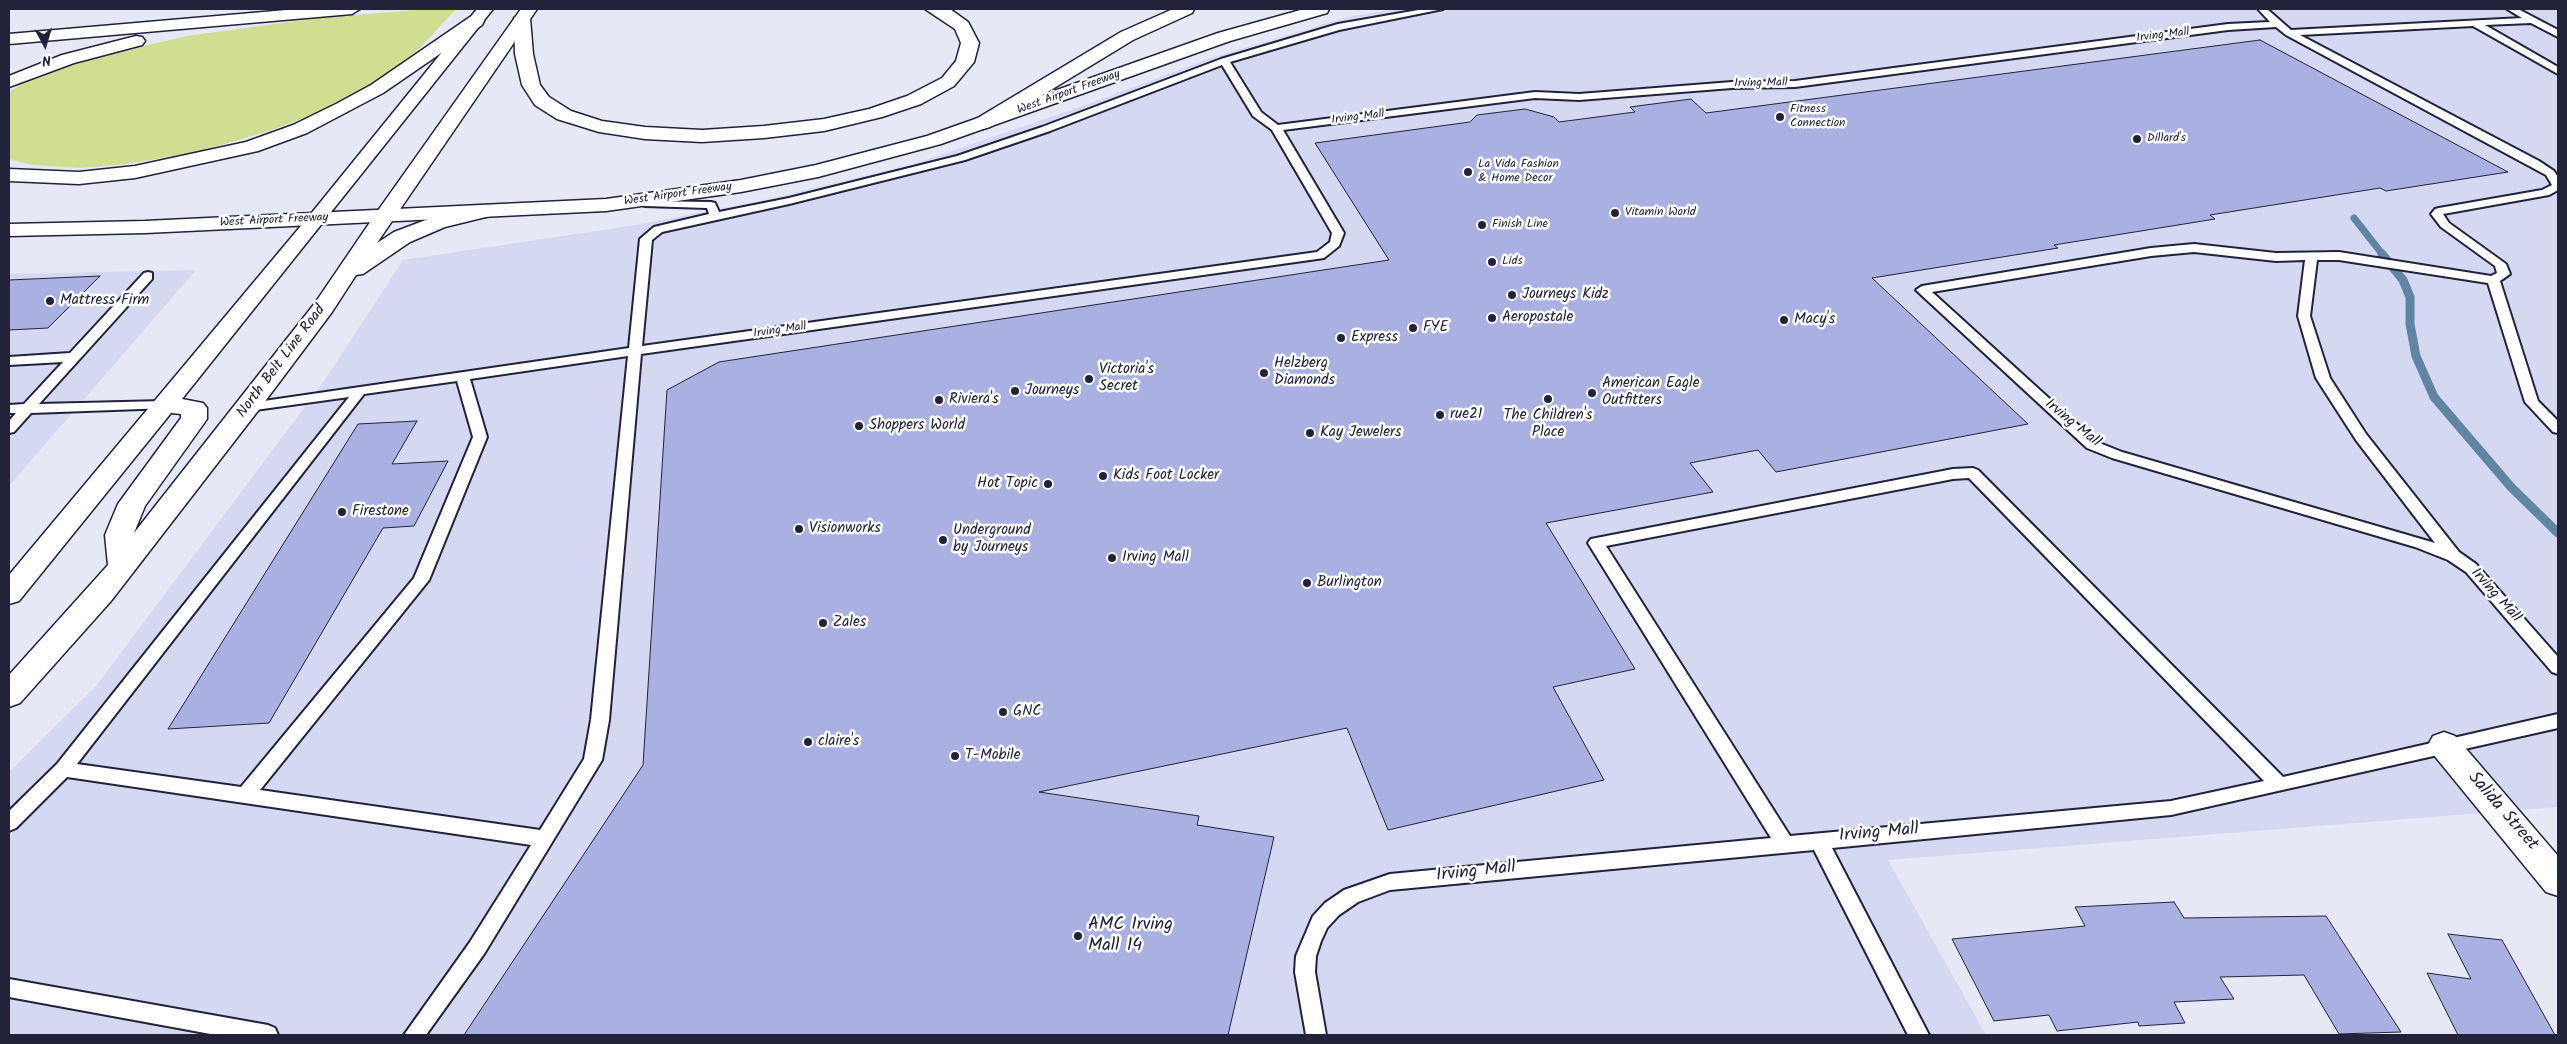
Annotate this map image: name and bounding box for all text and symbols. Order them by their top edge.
north arrow [20,20,70,70]
street label: Irving Mall [2136,26,2190,46]
text: N [41,49,52,71]
street label: West Airport Freeway [1016,68,1122,118]
street label: Irving Mall [1734,76,1788,92]
place label: Fitness Connection [1790,103,1845,131]
street label: Irving Mall [1331,108,1385,128]
marker: Fitness Connection [1774,111,1786,123]
place label: Dillard's [2147,132,2186,146]
marker: Dillard's [2131,133,2143,145]
place label: La Vida Fashion & Home Decor [1478,158,1559,186]
marker: La Vida Fashion & Home Decor [1462,166,1474,178]
street label: West Airport Freeway [623,180,733,210]
place label: Vitamin World [1625,206,1696,220]
marker: Vitamin World [1609,207,1621,219]
street label: West Airport Freeway [219,211,329,231]
place label: Finish Line [1492,218,1548,232]
marker: Finish Line [1476,219,1488,231]
place label: Lids [1502,255,1523,269]
marker: Lids [1486,256,1498,268]
place label: Journeys Kidz [1522,286,1609,304]
marker: Journeys Kidz [1506,289,1518,301]
place label: Mattress Firm [60,292,149,310]
marker: Mattress Firm [44,295,56,307]
street label: North Belt Line Road [234,302,330,422]
place label: Aeropostale [1502,309,1573,327]
place label: Macy's [1794,311,1835,329]
marker: Aeropostale [1486,312,1498,324]
marker: Macy's [1778,314,1790,326]
place label: FYE [1423,319,1448,337]
street label: Irving Mall [753,320,807,342]
marker: FYE [1407,322,1419,334]
place label: Express [1351,329,1398,347]
marker: Express [1335,332,1347,344]
place label: Helzberg Diamonds [1274,355,1335,390]
place label: Victoria's Secret [1099,361,1154,396]
marker: Helzberg Diamonds [1258,367,1270,379]
marker: Victoria's Secret [1083,373,1095,385]
place label: American Eagle Outfitters [1602,375,1699,410]
place label: Journeys [1025,382,1079,400]
marker: Journeys [1009,385,1021,397]
marker: American Eagle Outfitters [1586,387,1598,399]
place label: Riviera's [949,391,999,409]
marker: The Children's Place [1542,393,1554,405]
marker: Riviera's [933,394,945,406]
street label: Irving Mall [2040,396,2104,452]
place label: rue21 [1450,406,1482,424]
place label: The Children's Place [1504,407,1592,442]
marker: rue21 [1434,409,1446,421]
place label: Shoppers World [869,417,965,435]
marker: Shoppers World [853,420,865,432]
place label: Kay Jewelers [1320,424,1401,442]
marker: Kay Jewelers [1304,427,1316,439]
place label: Kids Foot Locker [1113,467,1219,485]
marker: Kids Foot Locker [1097,470,1109,482]
place label: Hot Topic [977,475,1038,493]
marker: Hot Topic [1042,478,1054,490]
place label: Firestone [352,503,409,521]
marker: Firestone [336,506,348,518]
place label: Visionworks [809,520,881,538]
place label: Underground by Journeys [953,522,1031,557]
marker: Visionworks [793,523,805,535]
marker: Underground by Journeys [937,534,949,546]
place label: Irving Mall [1122,549,1189,567]
marker: Irving Mall [1106,552,1118,564]
street label: Irving Mall [2466,565,2524,627]
place label: Burlington [1317,574,1382,592]
marker: Burlington [1301,577,1313,589]
place label: Zales [833,614,866,632]
marker: Zales [817,617,829,629]
place label: GNC [1013,703,1041,721]
marker: GNC [997,706,1009,718]
place label: claire's [818,733,859,751]
marker: claire's [802,736,814,748]
place label: T-Mobile [965,747,1020,765]
marker: T-Mobile [949,750,961,762]
street label: Salida Street [2462,768,2542,856]
street label: Irving Mall [1838,820,1920,848]
street label: Irving Mall [1435,858,1517,888]
place label: AMC Irving Mall 14 [1088,915,1173,958]
marker: AMC Irving Mall 14 [1072,930,1084,942]

